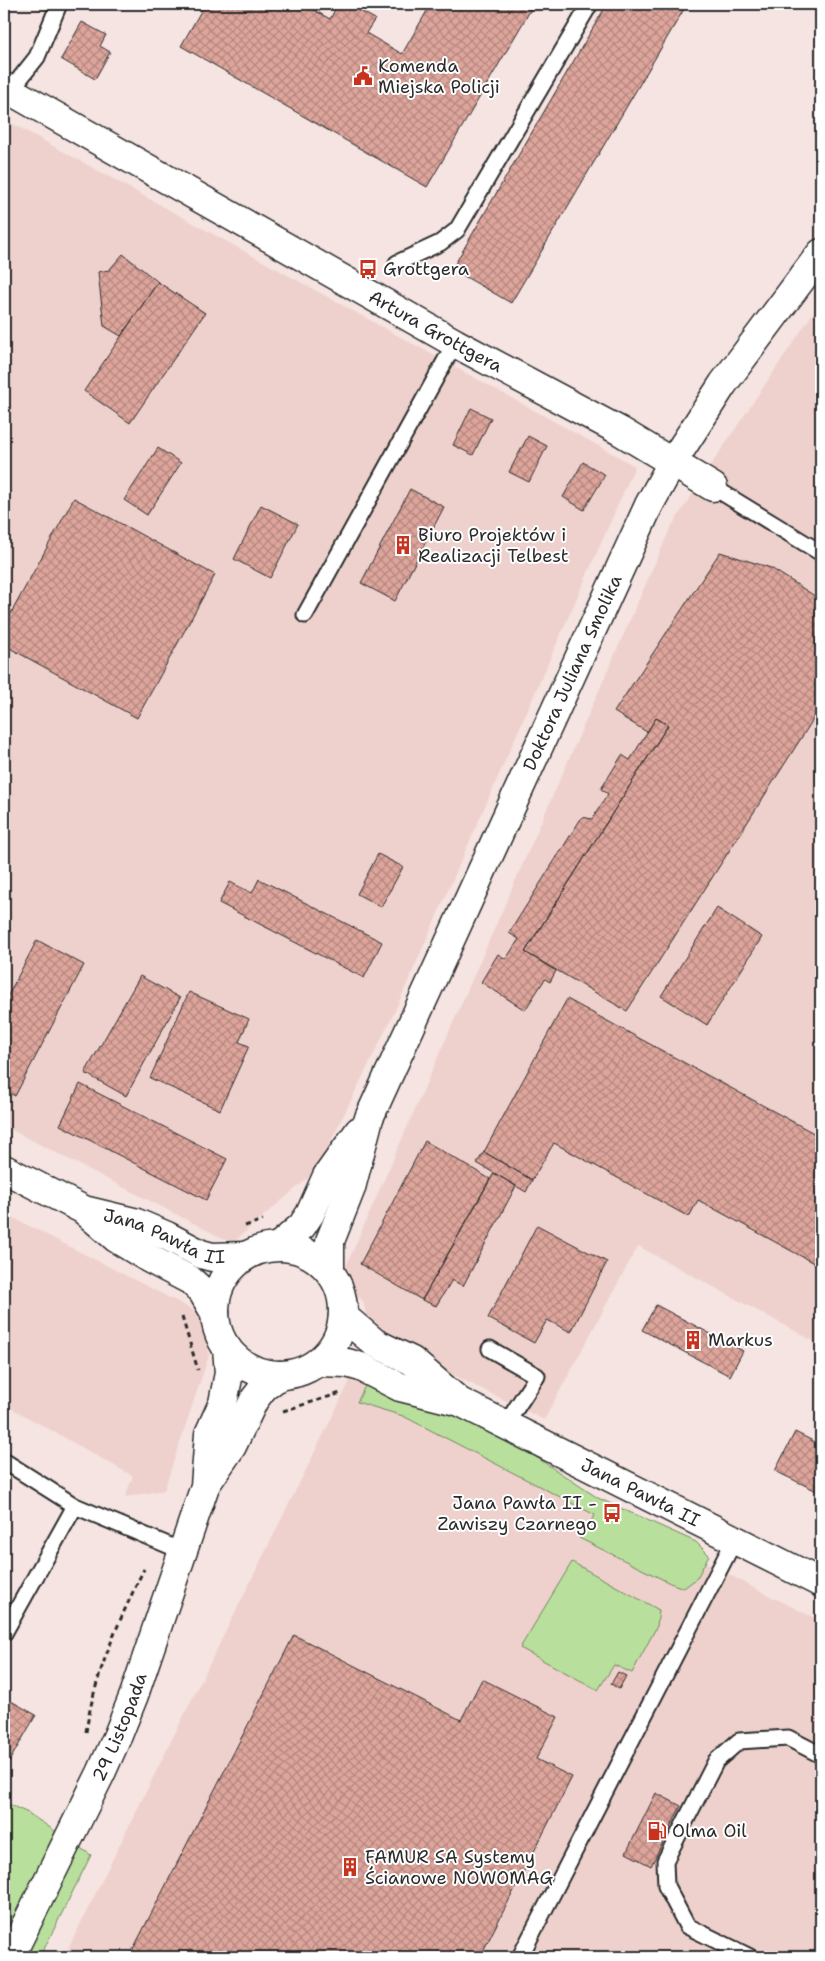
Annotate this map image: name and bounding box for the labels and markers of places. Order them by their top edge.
place label: Komenda Miejska Policji [378,54,500,99]
public building icon: Komenda Miejska Policji [352,65,374,87]
place label: Grottgera [383,257,469,281]
bus stop icon: Grottgera [357,258,379,280]
place label: Biuro Projektów i Realizacji Telbest [418,523,569,568]
building icon: Biuro Projektów i Realizacji Telbest [392,534,414,556]
place label: Markus [708,1328,773,1352]
building icon: Markus [682,1329,704,1351]
place label: Jana Pawła II - Zawiszy Czarnego [438,1491,597,1536]
bus stop icon: Jana Pawła II - Zawiszy Czarnego [601,1502,623,1524]
place label: Olma Oil [672,1819,747,1843]
fuel station icon: Olma Oil [646,1820,668,1842]
place label: FAMUR SA Systemy Ścianowe NOWOMAG [365,1845,554,1890]
building icon: FAMUR SA Systemy Ścianowe NOWOMAG [339,1856,361,1878]

